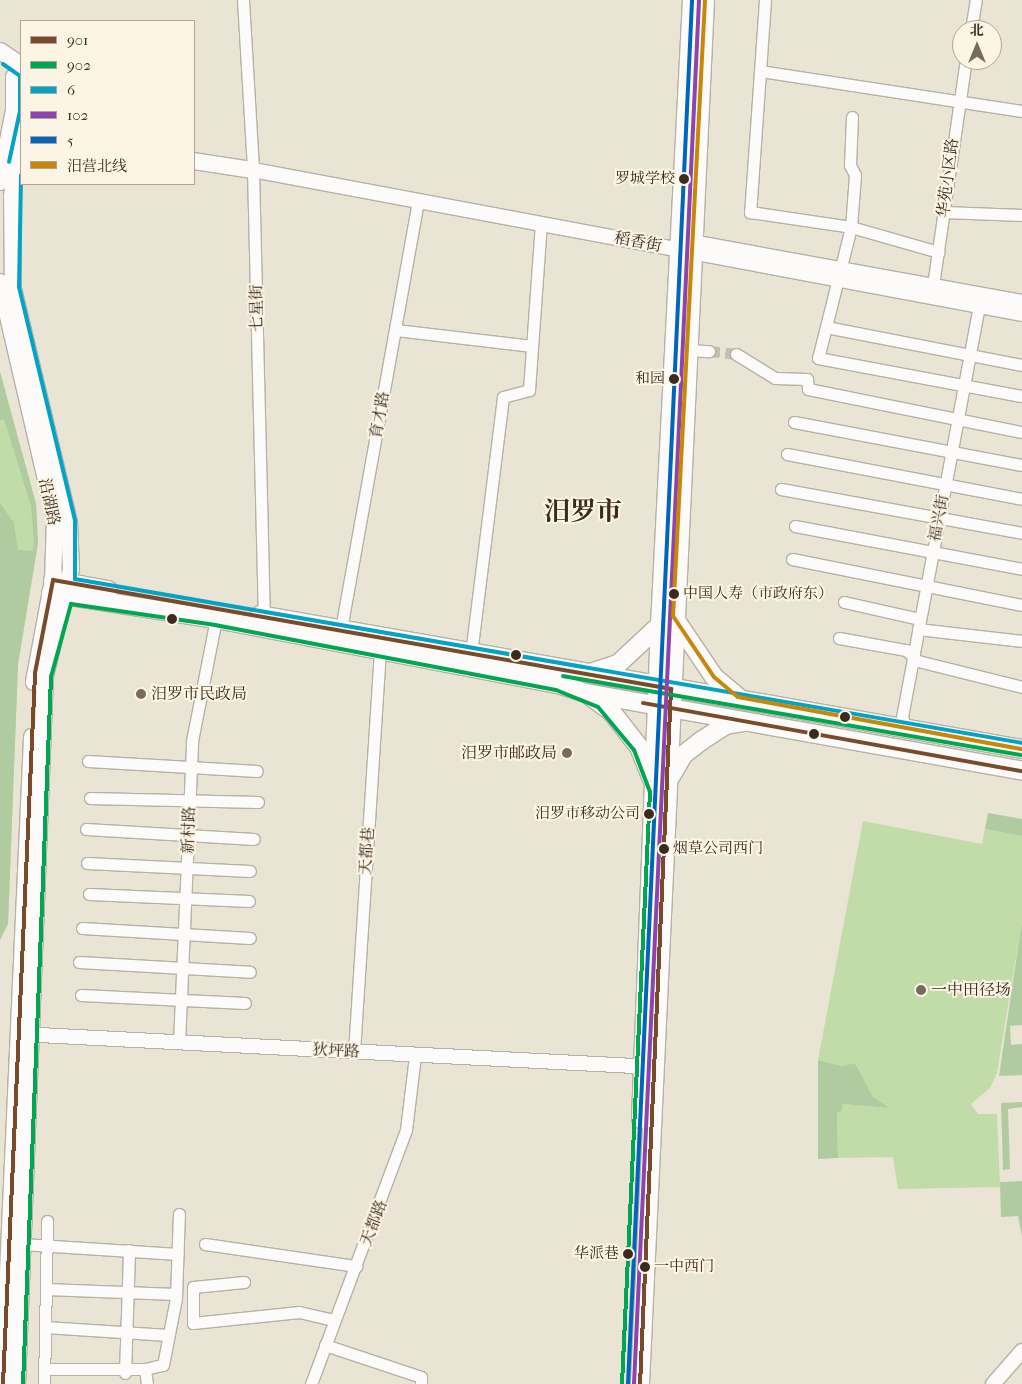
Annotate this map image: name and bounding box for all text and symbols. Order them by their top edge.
legend [20,20,195,185]
north arrow [952,20,1002,70]
text: 北 [970,22,984,39]
text: 901 [67,31,88,49]
text: 902 [67,56,91,74]
text: 6 [67,81,75,99]
text: 102 [67,106,88,124]
text: 5 [67,131,73,149]
street label: 华苑小区路 [934,137,962,219]
text: 汨营北线 [67,157,127,175]
place label: 罗城学校 [615,170,675,188]
marker: 罗城学校 [679,174,689,184]
street label: 稻香街 [613,228,663,256]
street label: 七星街 [247,284,267,332]
place label: 和园 [635,370,665,388]
marker: 和园 [669,374,679,384]
street label: 育才路 [366,390,394,440]
street label: 沿湖路 [35,477,63,527]
street label: 福兴街 [925,493,953,543]
district label: 汨罗市 [544,496,622,528]
place label: 中国人寿（市政府东） [683,585,833,603]
marker: 中国人寿（市政府东） [669,589,679,599]
unlabelled marker [167,614,177,624]
unlabelled marker [511,650,521,660]
place label: 汨罗市民政局 [151,684,247,704]
marker: 汨罗市民政局 [135,688,147,700]
unlabelled marker [840,712,850,722]
unlabelled marker [809,729,819,739]
place label: 汨罗市邮政局 [461,743,557,763]
marker: 汨罗市邮政局 [561,747,573,759]
place label: 汨罗市移动公司 [535,805,640,823]
street label: 新村路 [179,806,199,854]
marker: 汨罗市移动公司 [644,809,654,819]
street label: 天都巷 [356,826,378,876]
place label: 烟草公司西门 [673,840,763,858]
marker: 烟草公司西门 [659,844,669,854]
place label: 一中田径场 [931,980,1011,1000]
marker: 一中田径场 [915,984,927,996]
street label: 狄坪路 [312,1040,360,1062]
street label: 天都路 [356,1197,392,1249]
place label: 华派巷 [574,1245,619,1263]
marker: 华派巷 [623,1249,633,1259]
place label: 一中西门 [654,1258,714,1276]
marker: 一中西门 [640,1262,650,1272]

